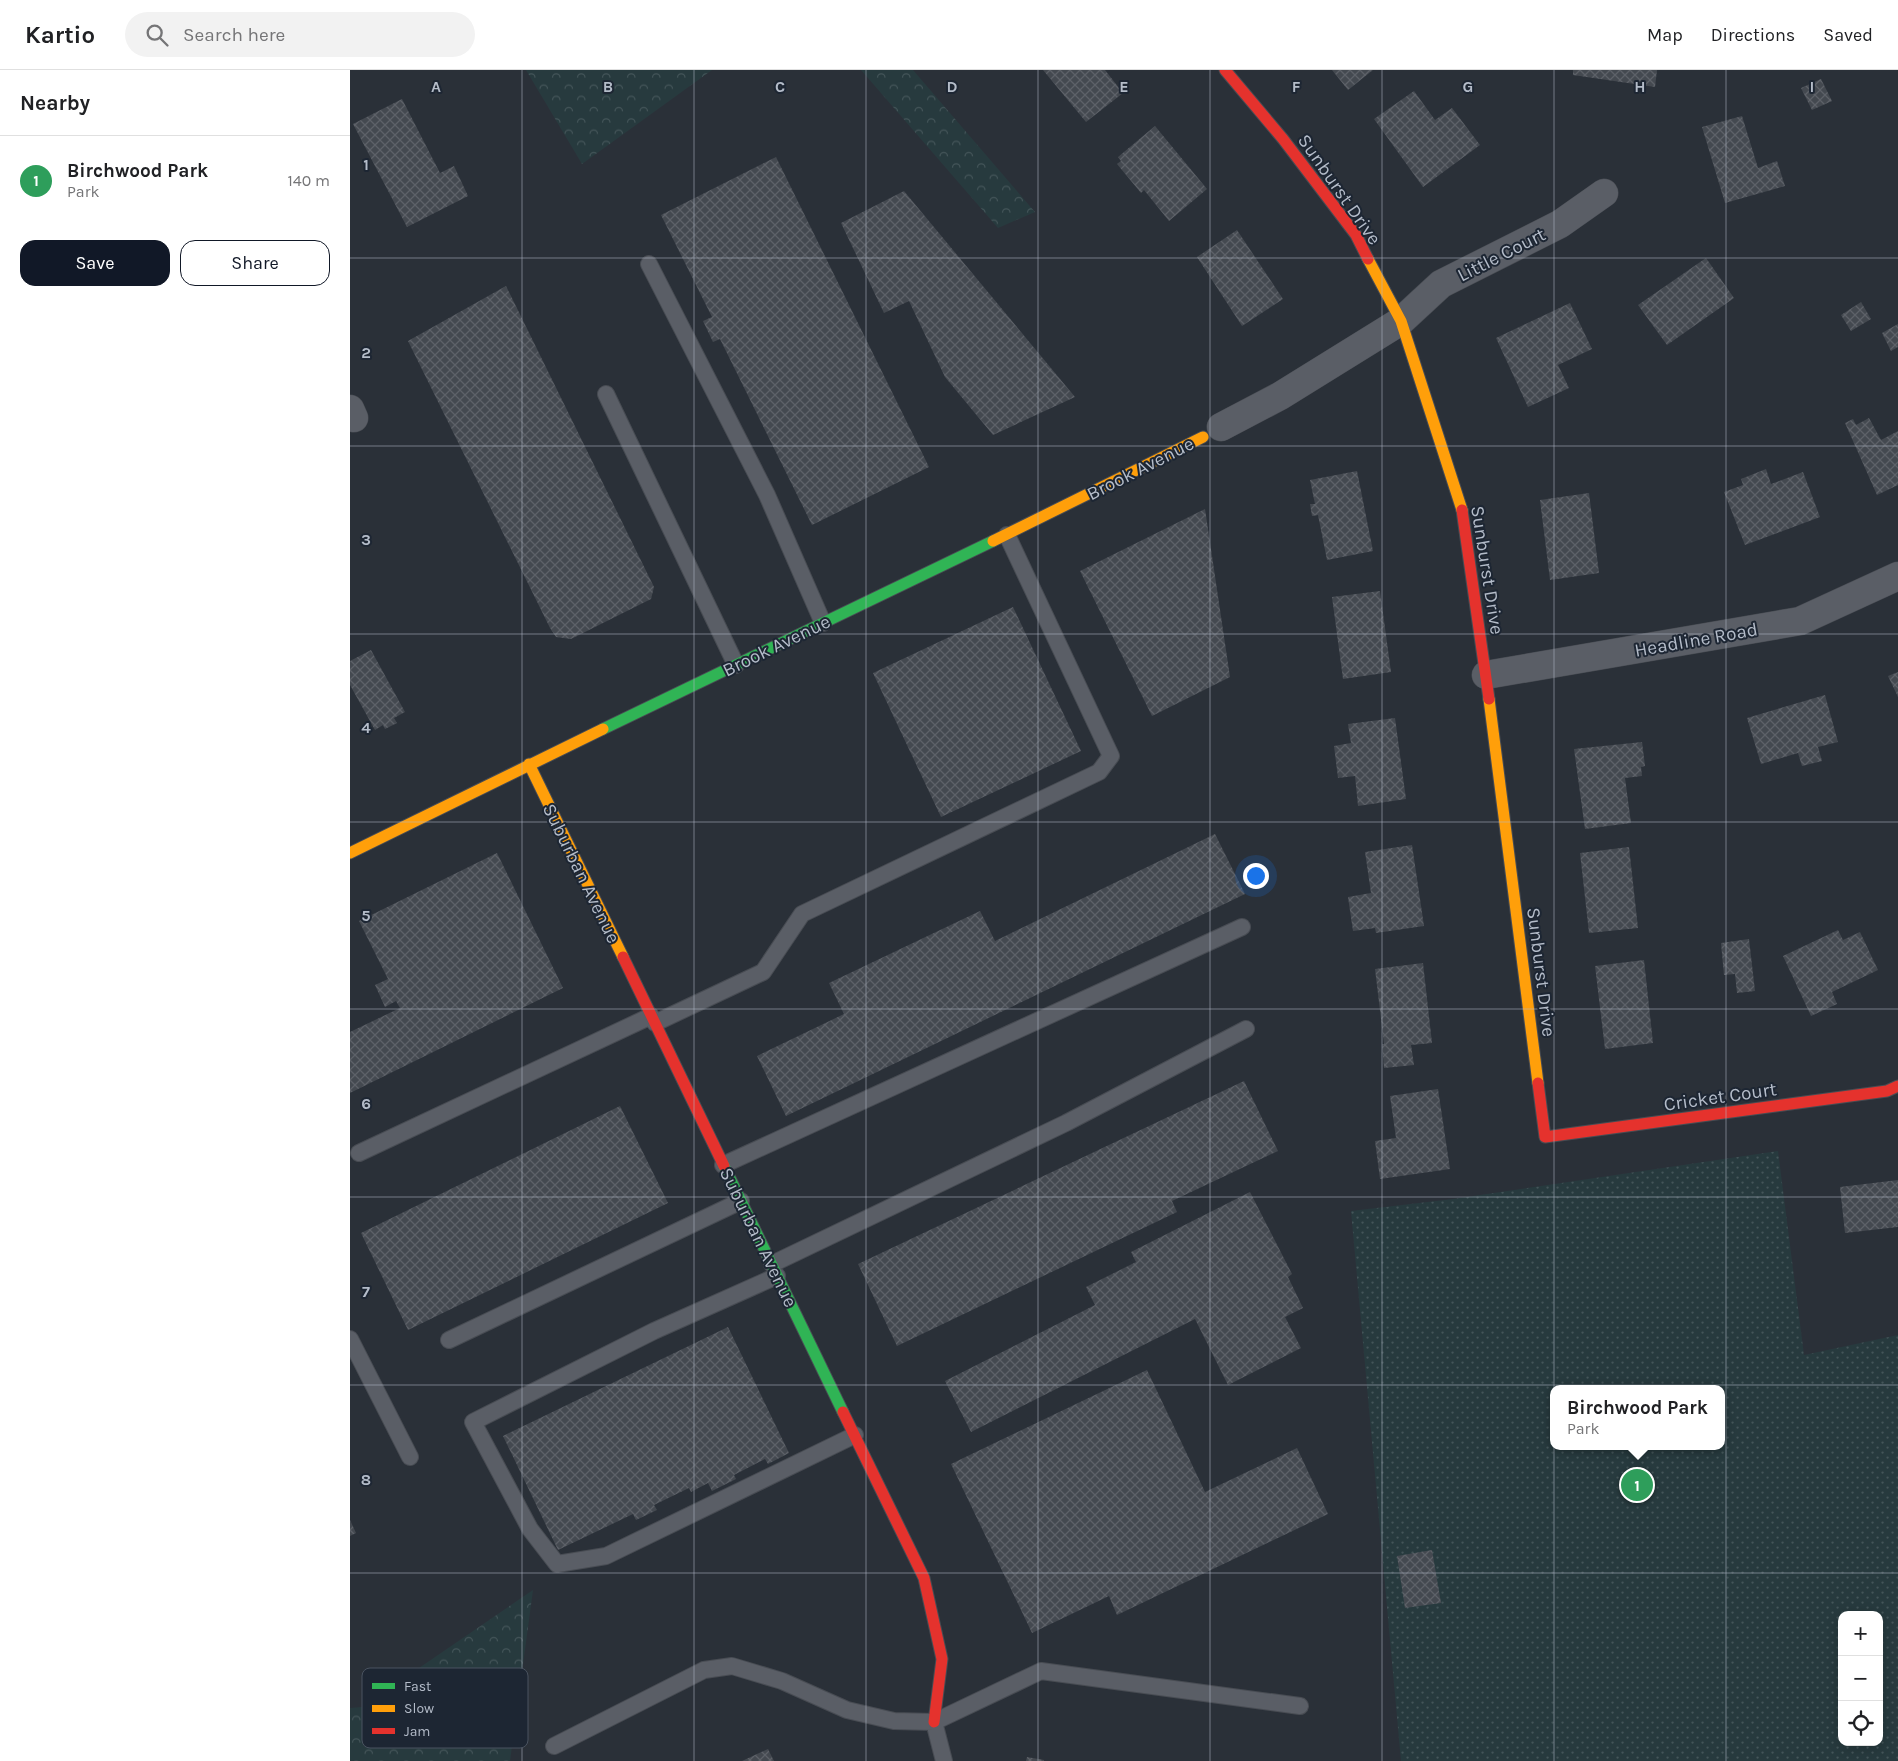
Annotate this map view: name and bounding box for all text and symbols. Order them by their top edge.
search box [125,12,475,57]
text: Kartio [25,21,95,49]
icon: search [143,21,171,49]
text: Search here [183,24,285,46]
text: Map [1647,24,1683,46]
text: Directions [1711,24,1795,46]
text: Saved [1823,24,1873,46]
text: A [431,77,441,96]
text: B [603,77,613,96]
text: C [775,77,785,96]
text: D [947,77,958,96]
text: E [1119,77,1129,96]
text: F [1292,77,1301,96]
text: G [1463,77,1473,96]
text: H [1634,77,1646,96]
text: I [1810,77,1814,96]
text: Nearby [20,91,90,115]
street label: Sunburst Drive [1293,130,1386,249]
text: 1 [363,155,369,174]
text: Birchwood Park [67,160,208,182]
text: 1 [33,171,39,190]
text: 140 m [288,171,330,190]
text: Park [67,182,99,201]
street label: Little Court [1454,223,1549,286]
button: Save [20,240,170,286]
button: Share [180,240,330,286]
text: 2 [361,343,371,362]
street label: Brook Avenue [1083,432,1198,505]
street label: Sunburst Drive [1466,504,1508,636]
text: 3 [361,530,371,549]
street label: Brook Avenue [719,610,834,681]
street label: Headline Road [1633,618,1759,662]
text: 4 [361,718,371,737]
street label: Suburban Avenue [538,800,624,947]
your location [1243,863,1269,889]
text: 5 [361,906,371,925]
street label: Sunburst Drive [1522,906,1560,1038]
street label: Cricket Court [1662,1078,1778,1116]
text: 6 [361,1094,371,1113]
street label: Suburban Avenue [715,1164,801,1311]
text: 7 [362,1282,370,1301]
popup [1550,1385,1725,1450]
text: Birchwood Park [1567,1397,1708,1419]
text: Park [1567,1419,1599,1438]
pin: 1 [1621,1466,1653,1504]
text: 8 [361,1470,371,1489]
map controls [1838,1611,1883,1746]
button: + [1838,1611,1883,1656]
button: − [1838,1656,1883,1701]
legend [362,1668,528,1748]
text: Fast [404,1678,431,1695]
text: Slow [404,1700,434,1717]
button: locate [1838,1701,1883,1746]
text: Jam [404,1723,430,1740]

